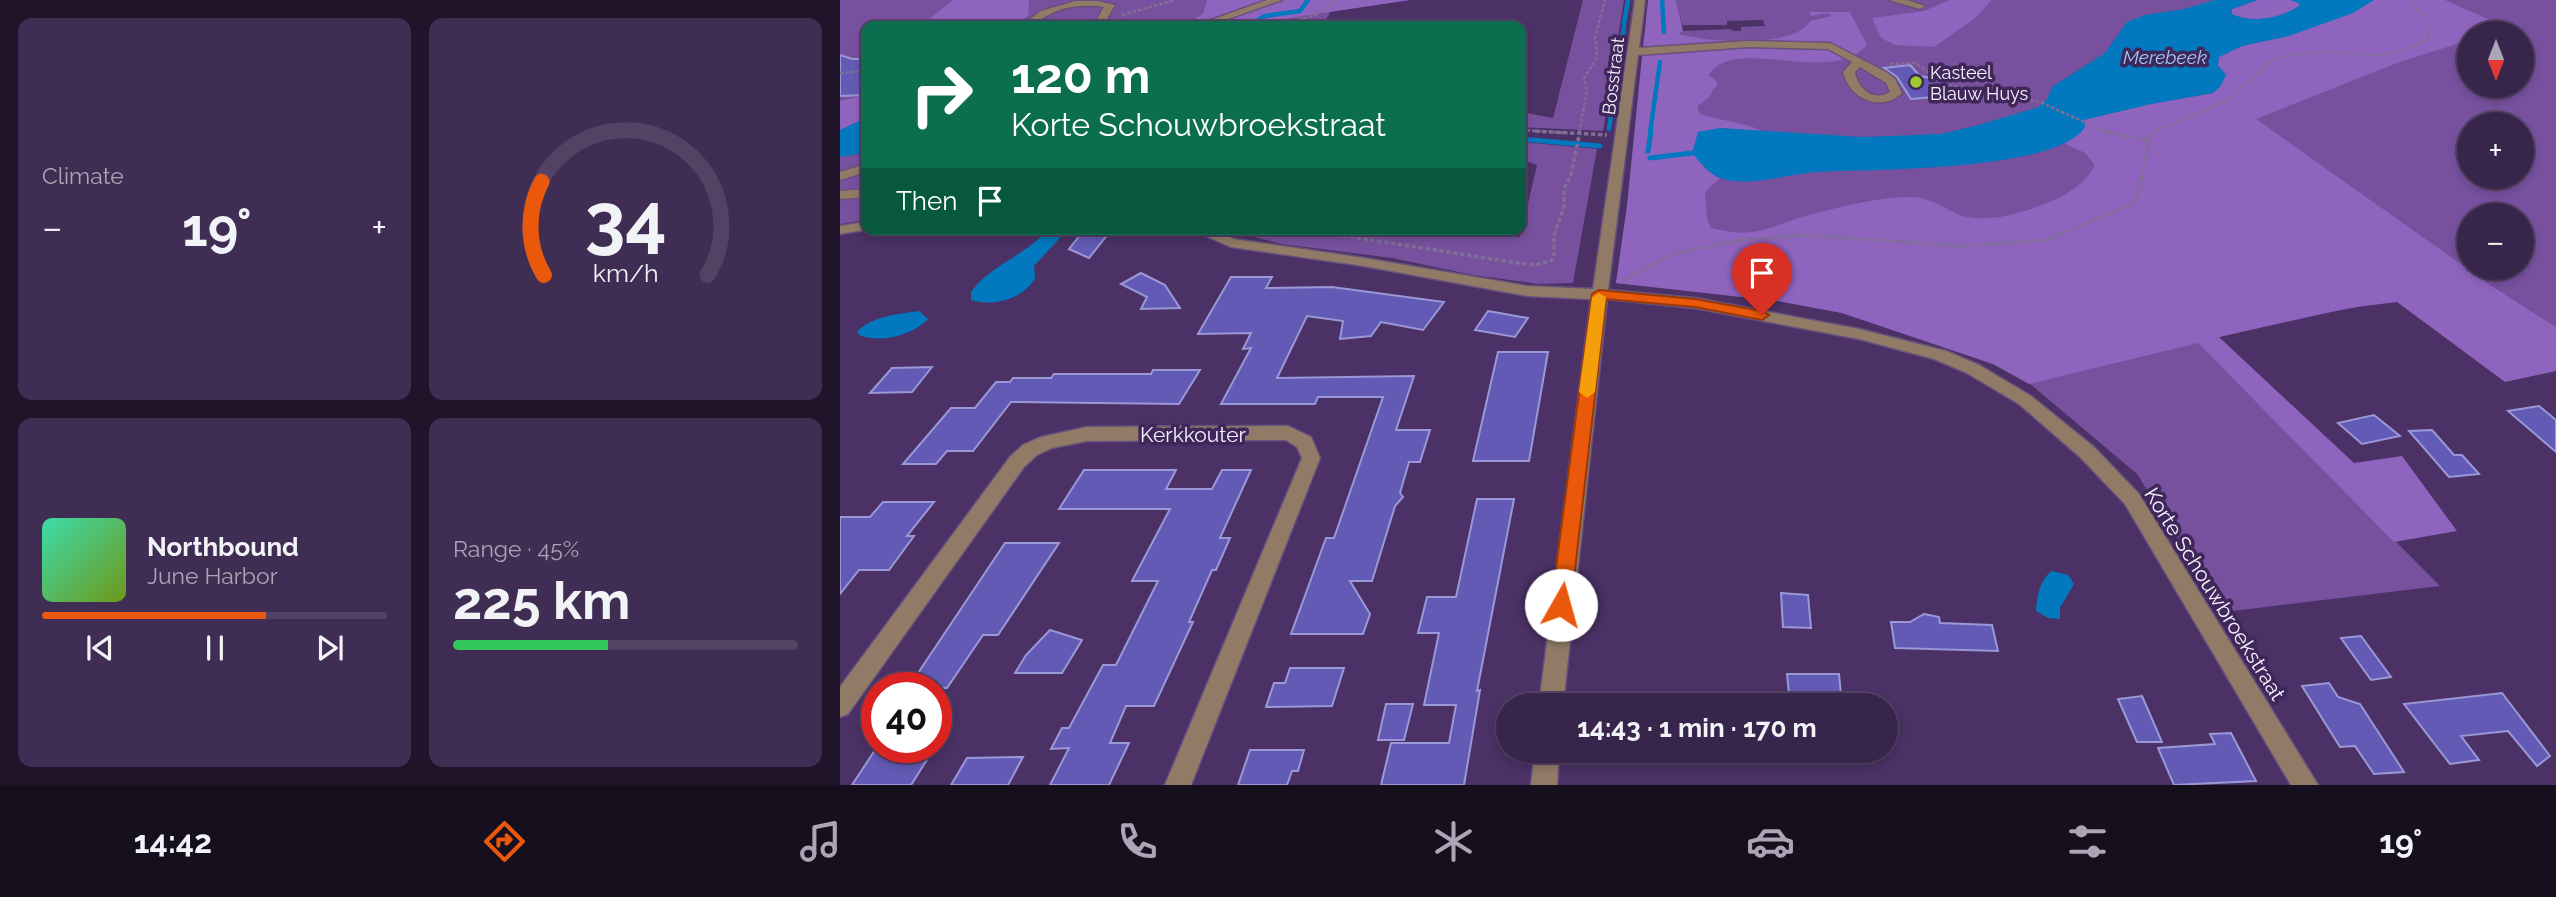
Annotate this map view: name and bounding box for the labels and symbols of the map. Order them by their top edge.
north arrow [2457,21,2534,98]
street label: Bosstraat [1598,36,1628,116]
water label: Merebeek [2123,46,2207,68]
place label: Kasteel Blauw Huys [1930,62,2029,104]
marker: Kasteel Blauw Huys [1908,74,1924,90]
pin [1732,243,1792,315]
street label: Kerkkouter [1140,422,1247,447]
street label: Korte Schouwbroekstraat [2139,483,2291,705]
position arrow [1524,568,1598,642]
speed limit sign: 40 [861,672,952,763]

